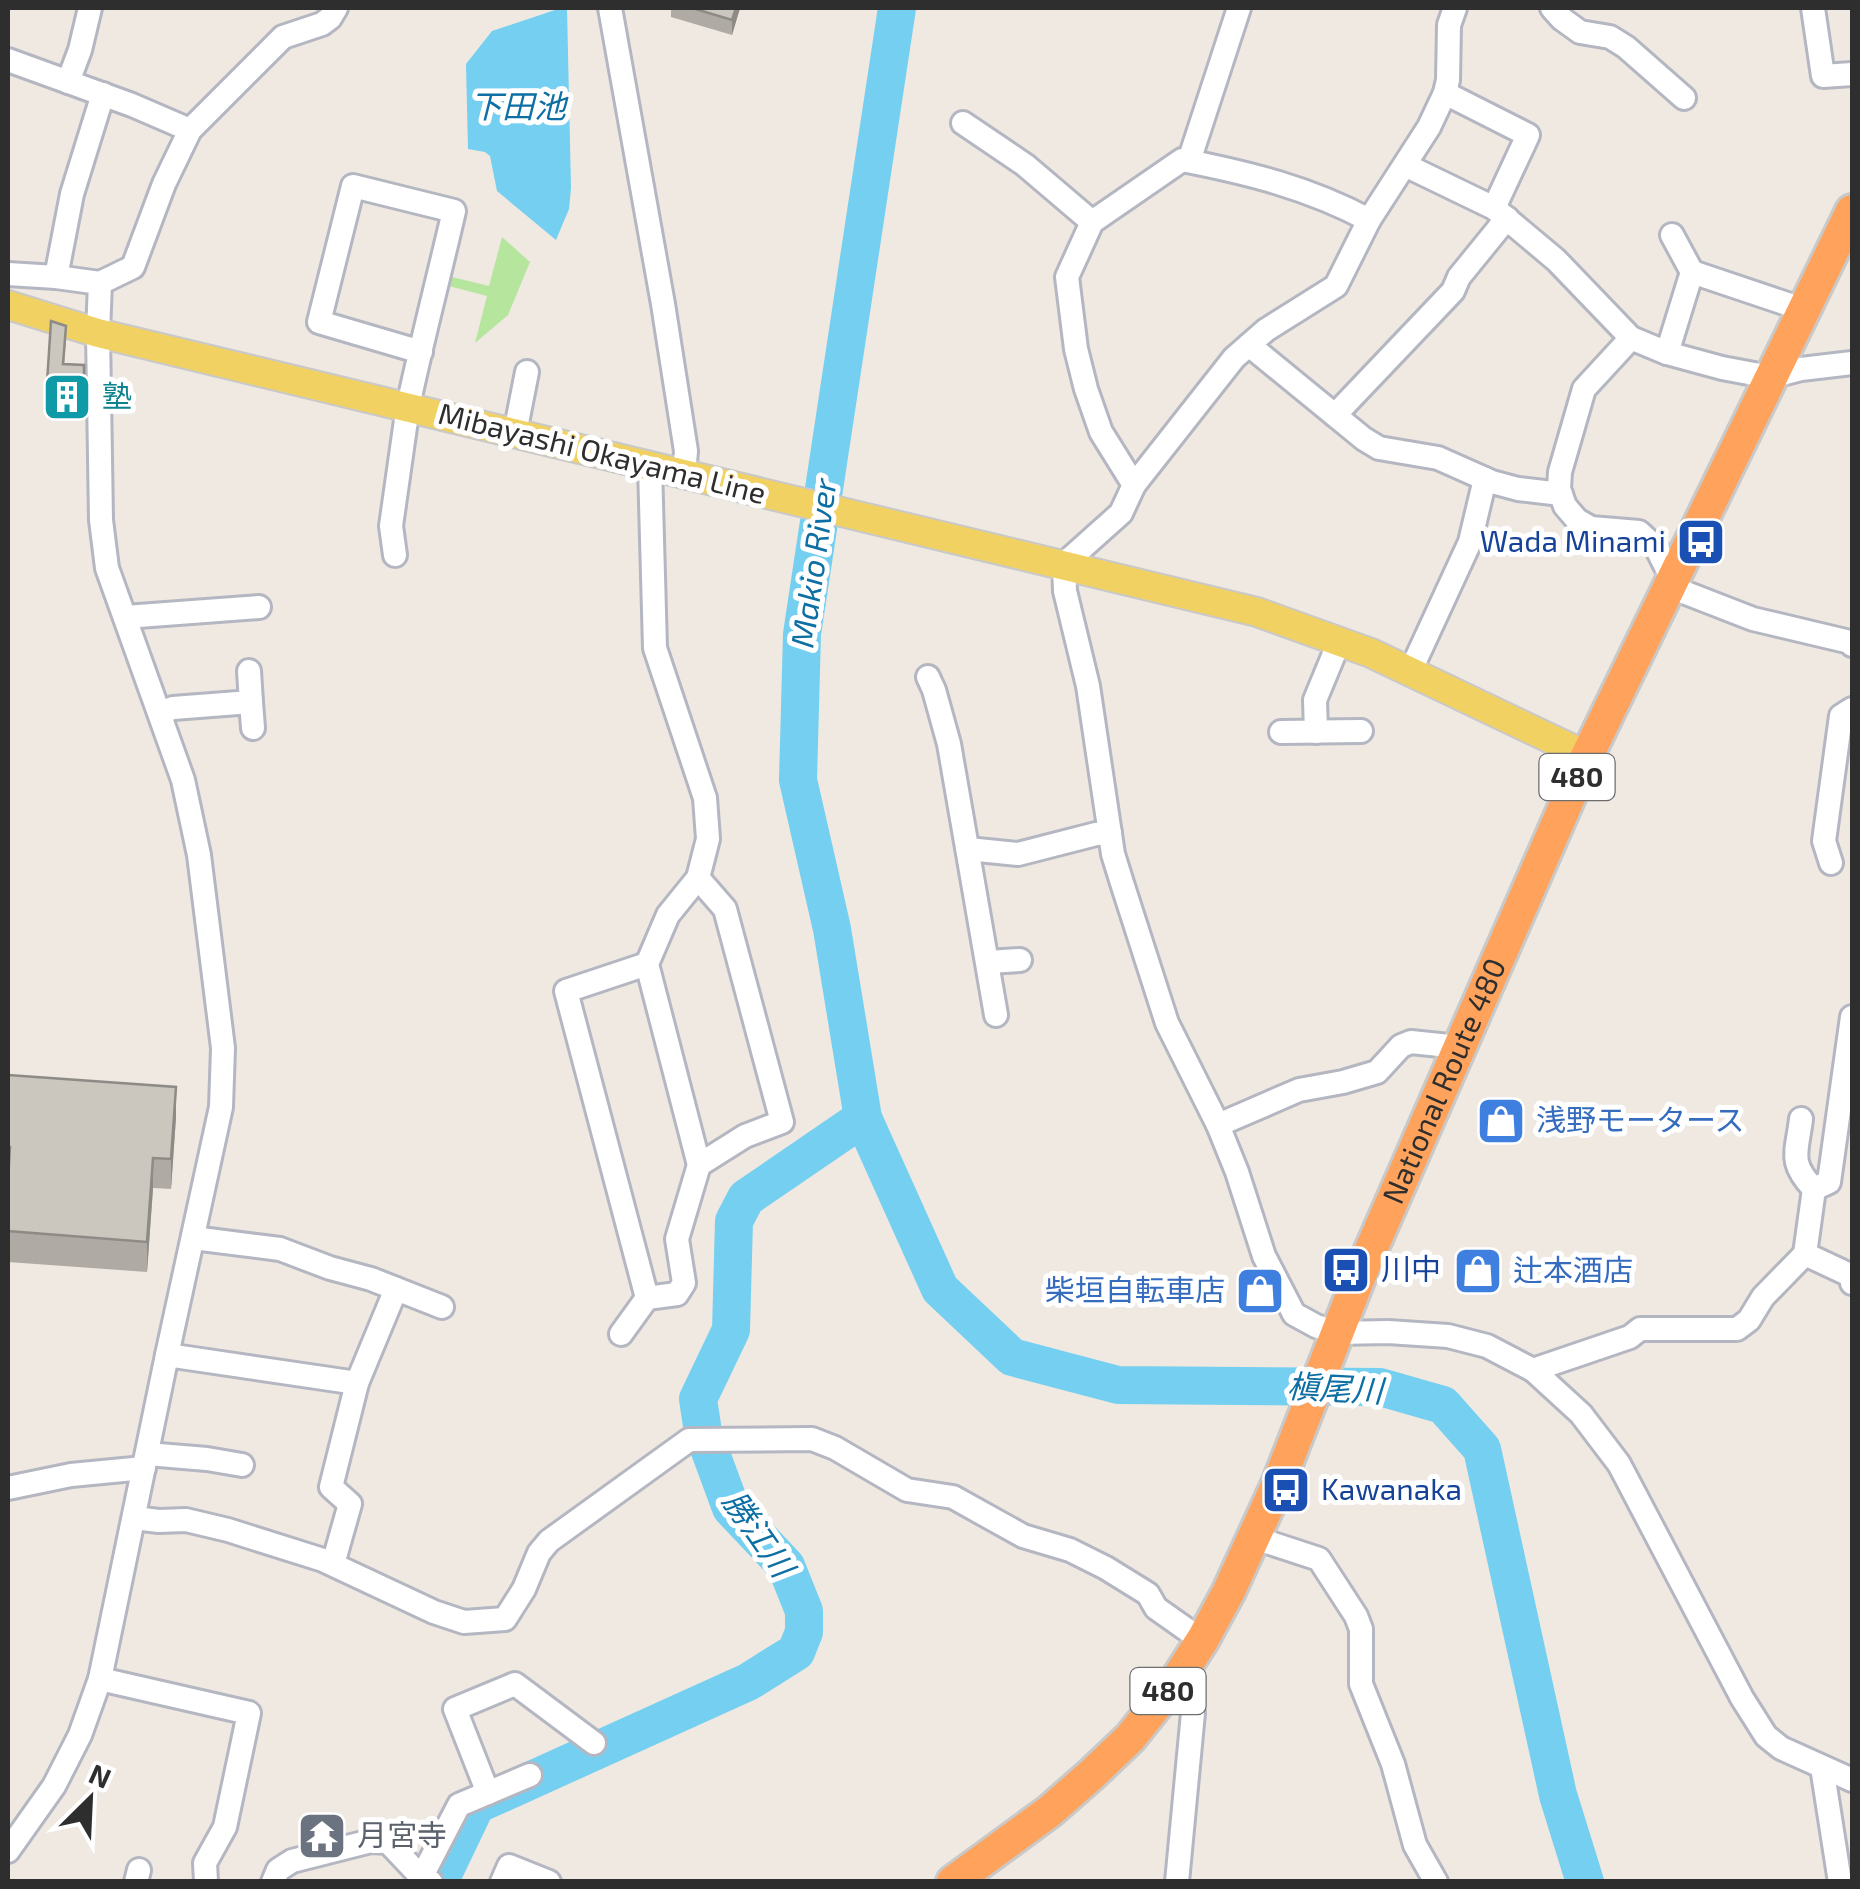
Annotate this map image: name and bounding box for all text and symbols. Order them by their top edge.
water label: 下田池 [470,86,569,124]
building icon: 塾 [41,371,93,423]
place label: 塾 [102,377,132,413]
street label: Mibayashi Okayama Line [435,394,770,510]
water label: Makio River [781,474,843,650]
bus stop icon: Wada Minami [1675,516,1727,568]
place label: Wada Minami [1480,522,1666,558]
road number: 480 [1540,754,1614,800]
street label: National Route 480 [1374,952,1512,1209]
shop icon: 浅野モータース [1475,1095,1527,1147]
place label: 浅野モータース [1536,1101,1745,1137]
bus stop icon: 川中 [1320,1244,1372,1296]
shop icon: 辻本酒店 [1452,1245,1504,1297]
place label: 川中 [1381,1250,1441,1286]
place label: 辻本酒店 [1513,1251,1633,1287]
shop icon: 柴垣自転車店 [1234,1265,1286,1317]
place label: 柴垣自転車店 [1045,1271,1225,1307]
water label: 槇尾川 [1286,1366,1387,1409]
bus stop icon: Kawanaka [1260,1464,1312,1516]
place label: Kawanaka [1321,1470,1462,1506]
water label: 勝江川 [717,1483,804,1586]
road number: 480 [1130,1668,1206,1714]
north arrow [40,1749,140,1849]
text: N [84,1756,117,1795]
temple icon: 月宮寺 [296,1810,348,1862]
place label: 月宮寺 [357,1816,447,1852]

